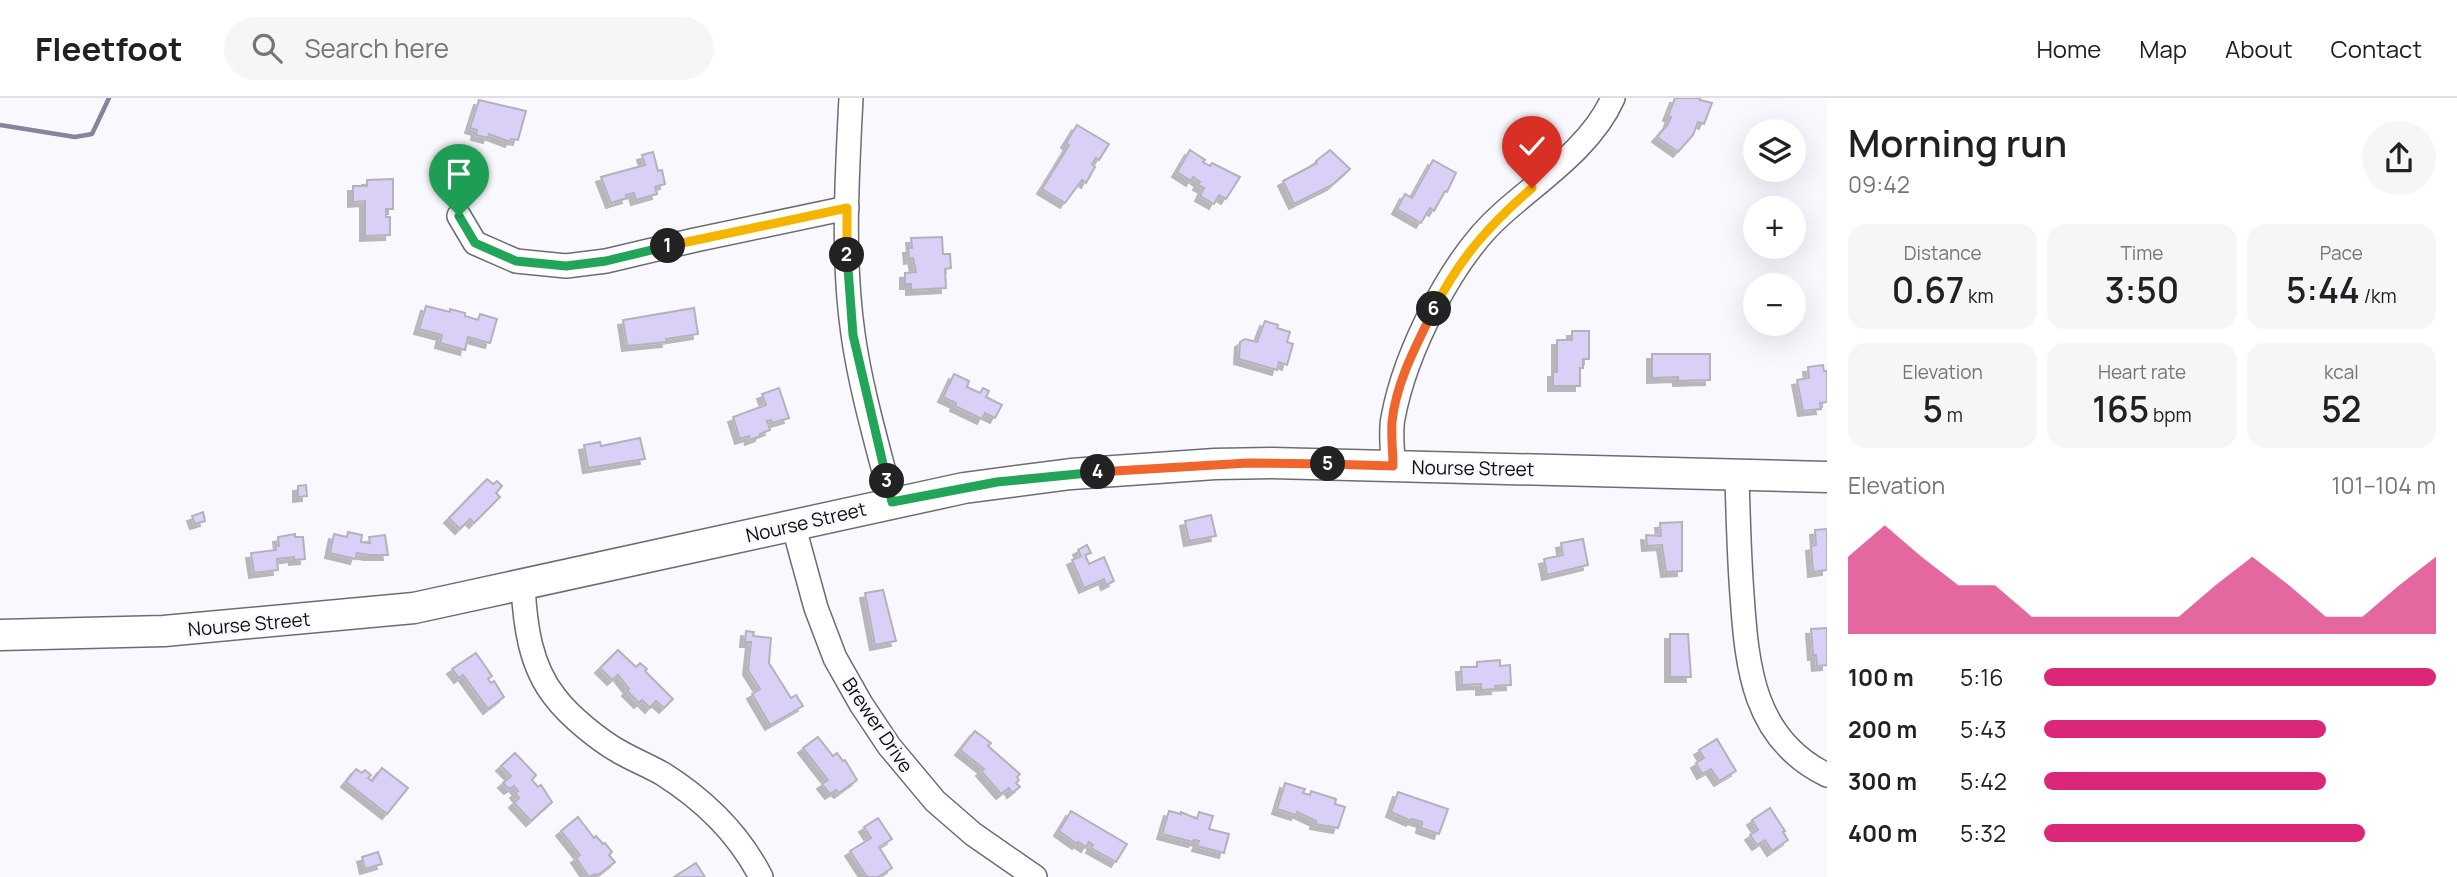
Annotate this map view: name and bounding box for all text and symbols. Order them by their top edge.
search box [224,17,714,80]
text: Fleetfoot [35,26,182,71]
icon: search [248,29,286,67]
text: Search here [304,30,449,66]
text: Home [2036,32,2101,65]
text: Map [2139,32,2187,65]
text: About [2225,32,2293,65]
text: Contact [2331,32,2422,65]
pin [1502,116,1562,188]
text: Morning run [1848,116,2067,168]
map controls [1743,119,1806,336]
button: layers [1743,119,1806,182]
button: share [2362,121,2436,195]
icon: check [1513,127,1551,165]
pin [429,144,489,216]
icon: arrive [440,155,478,193]
text: 09:42 [1848,168,1910,200]
button: + [1743,196,1806,259]
pin: 1 [650,228,686,264]
text: 1 [663,232,672,258]
pin: 2 [830,238,864,272]
text: Distance [1904,240,1982,266]
text: Time [2121,240,2163,266]
text: Pace [2320,240,2363,266]
text: 2 [841,241,852,267]
text: 0.67 [1892,266,1964,314]
text: 3:50 [2105,266,2179,314]
text: 5:44 [2286,266,2360,314]
button: − [1743,273,1806,336]
text: km [1964,283,1994,309]
text: /km [2360,283,2397,309]
pin: 6 [1416,292,1452,326]
text: 6 [1428,295,1439,321]
text: Elevation [1903,359,1983,385]
text: Heart rate [2098,359,2186,385]
text: kcal [2324,359,2359,385]
text: 5 [1922,385,1943,433]
text: 165 [2092,385,2149,433]
text: 52 [2321,385,2361,433]
text: m [1943,402,1963,428]
text: bpm [2149,402,2192,428]
pin: 5 [1310,446,1346,482]
text: 5 [1322,450,1333,476]
pin: 4 [1080,454,1116,490]
street label: Nourse Street [1411,454,1535,482]
text: 4 [1092,458,1103,484]
pin: 3 [870,464,904,498]
text: 3 [881,467,892,493]
text: Elevation [1848,469,1945,501]
text: 101–104 m [2331,469,2436,501]
street label: Nourse Street [743,496,869,548]
street label: Nourse Street [187,606,311,642]
text: 100 m [1848,661,1914,693]
text: 5:16 [1960,661,2003,693]
street label: Brewer Drive [837,672,919,778]
text: 200 m [1848,713,1917,745]
text: 5:43 [1960,713,2006,745]
text: 300 m [1848,765,1917,797]
text: 5:42 [1960,765,2007,797]
text: 400 m [1848,817,1918,849]
text: 5:32 [1960,817,2006,849]

